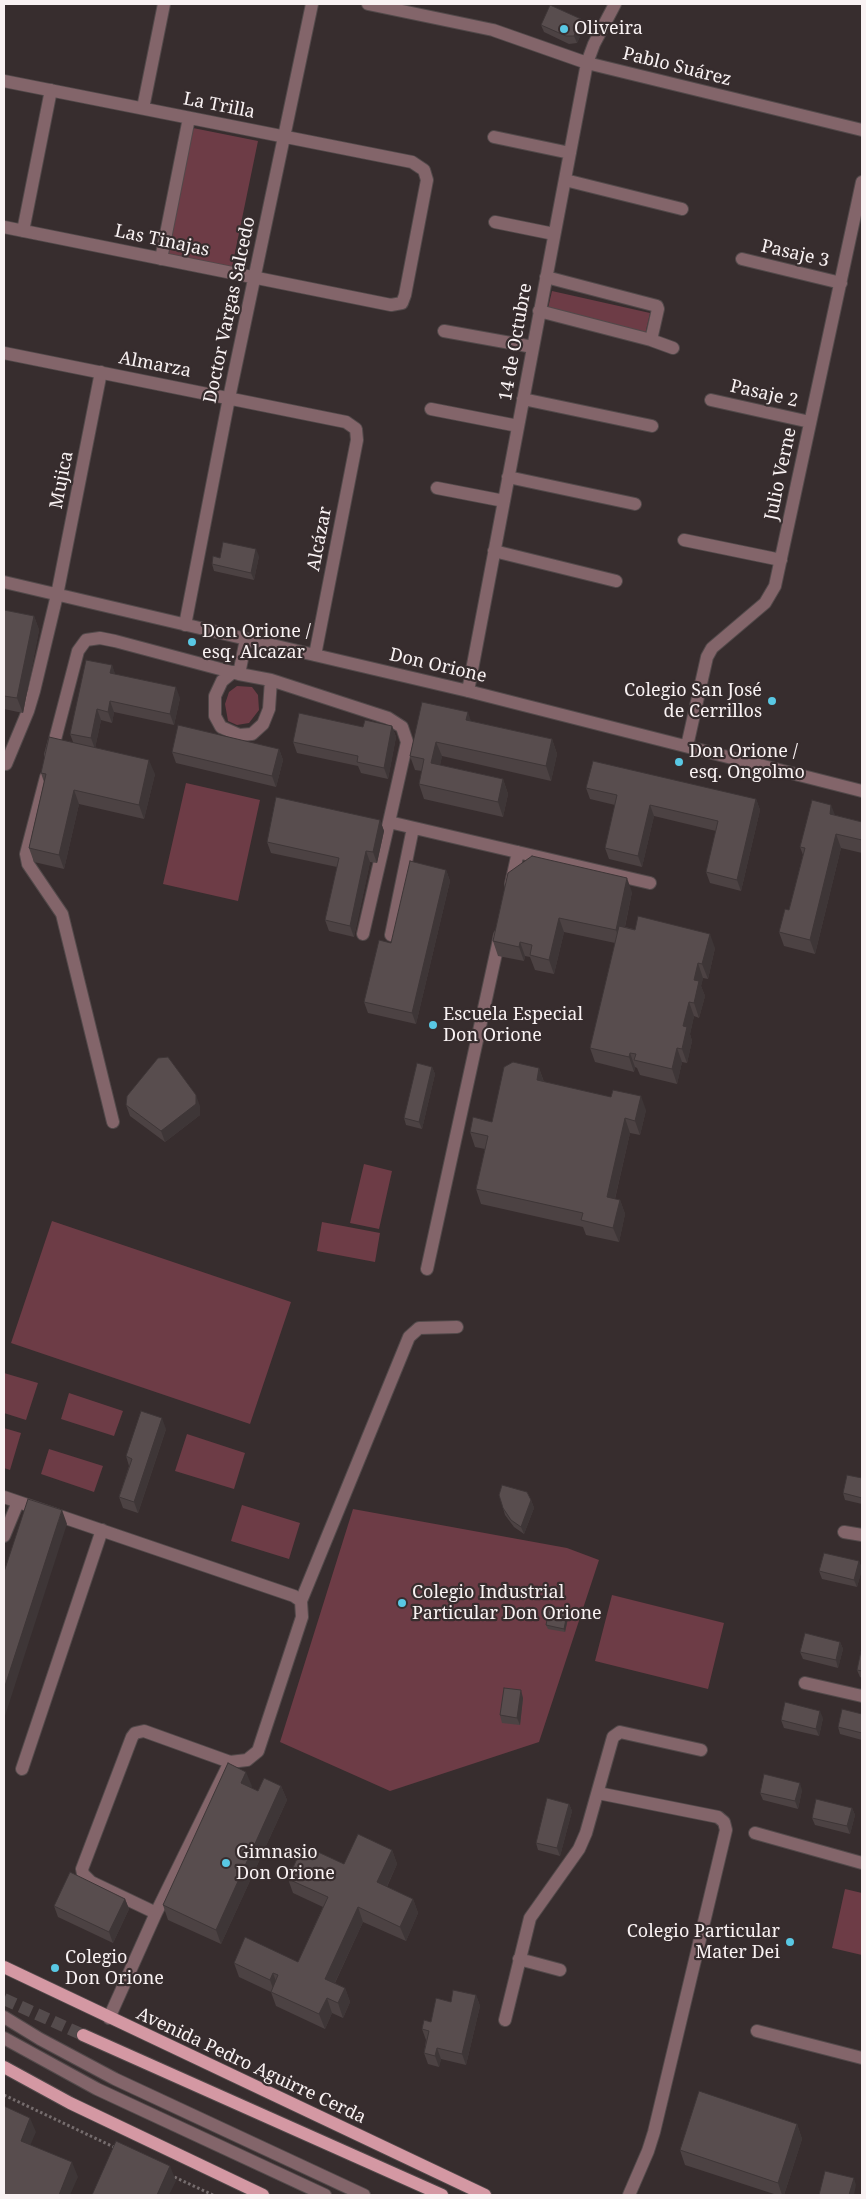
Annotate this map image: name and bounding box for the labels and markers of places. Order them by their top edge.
place label: Oliveira [574,18,643,40]
marker: Oliveira [558,23,570,35]
place label: Don Orione / esq. Alcazar [202,621,311,664]
marker: Don Orione / esq. Alcazar [186,636,198,648]
place label: Colegio San José de Cerrillos [624,680,762,722]
marker: Colegio San José de Cerrillos [766,695,778,707]
place label: Don Orione / esq. Ongolmo [689,741,805,784]
marker: Don Orione / esq. Ongolmo [673,756,685,768]
place label: Escuela Especial Don Orione [443,1004,583,1046]
marker: Escuela Especial Don Orione [427,1019,439,1031]
place label: Colegio Industrial Particular Don Orione [412,1582,602,1625]
marker: Colegio Industrial Particular Don Orione [396,1597,408,1609]
place label: Gimnasio Don Orione [236,1842,335,1885]
marker: Gimnasio Don Orione [220,1857,232,1869]
place label: Colegio Particular Mater Dei [627,1921,780,1964]
marker: Colegio Particular Mater Dei [784,1936,796,1948]
place label: Colegio Don Orione [65,1947,164,1990]
marker: Colegio Don Orione [49,1962,61,1974]

